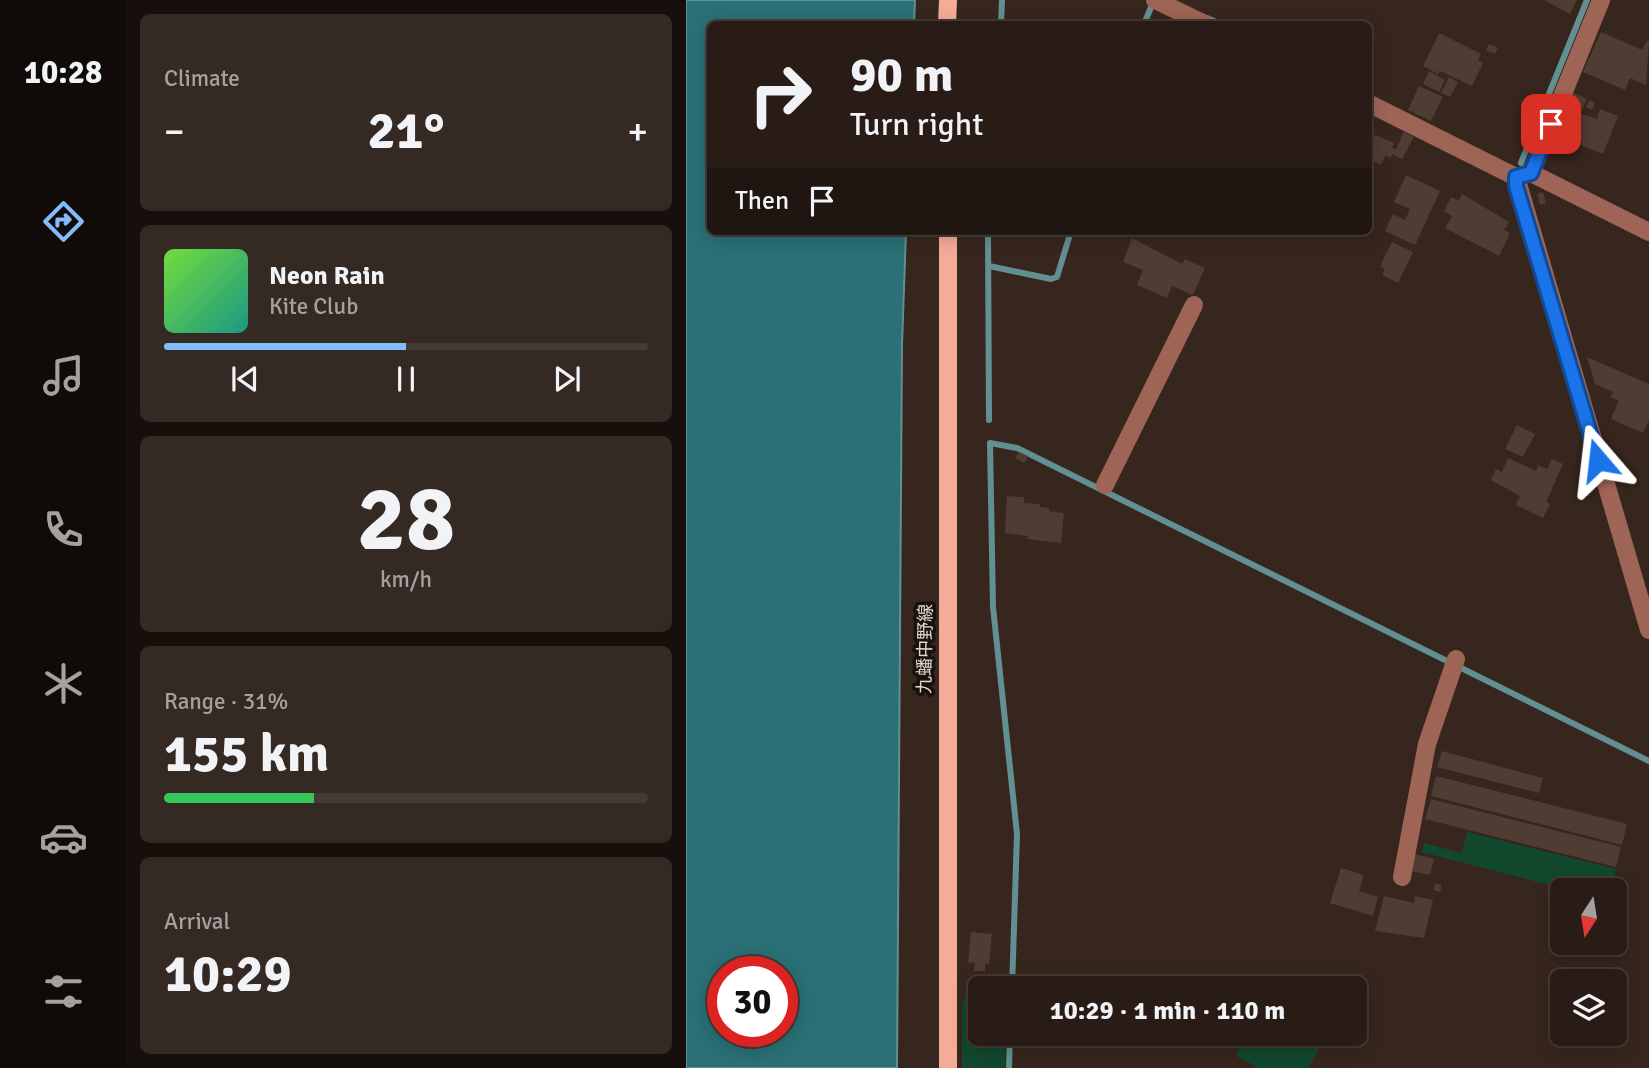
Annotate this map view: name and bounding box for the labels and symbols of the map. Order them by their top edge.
pin [1521,94,1581,154]
position arrow [1561,423,1635,497]
street label: 九蟠中野線 [913,604,937,694]
north arrow [1550,878,1628,956]
speed limit sign: 30 [707,956,798,1047]

